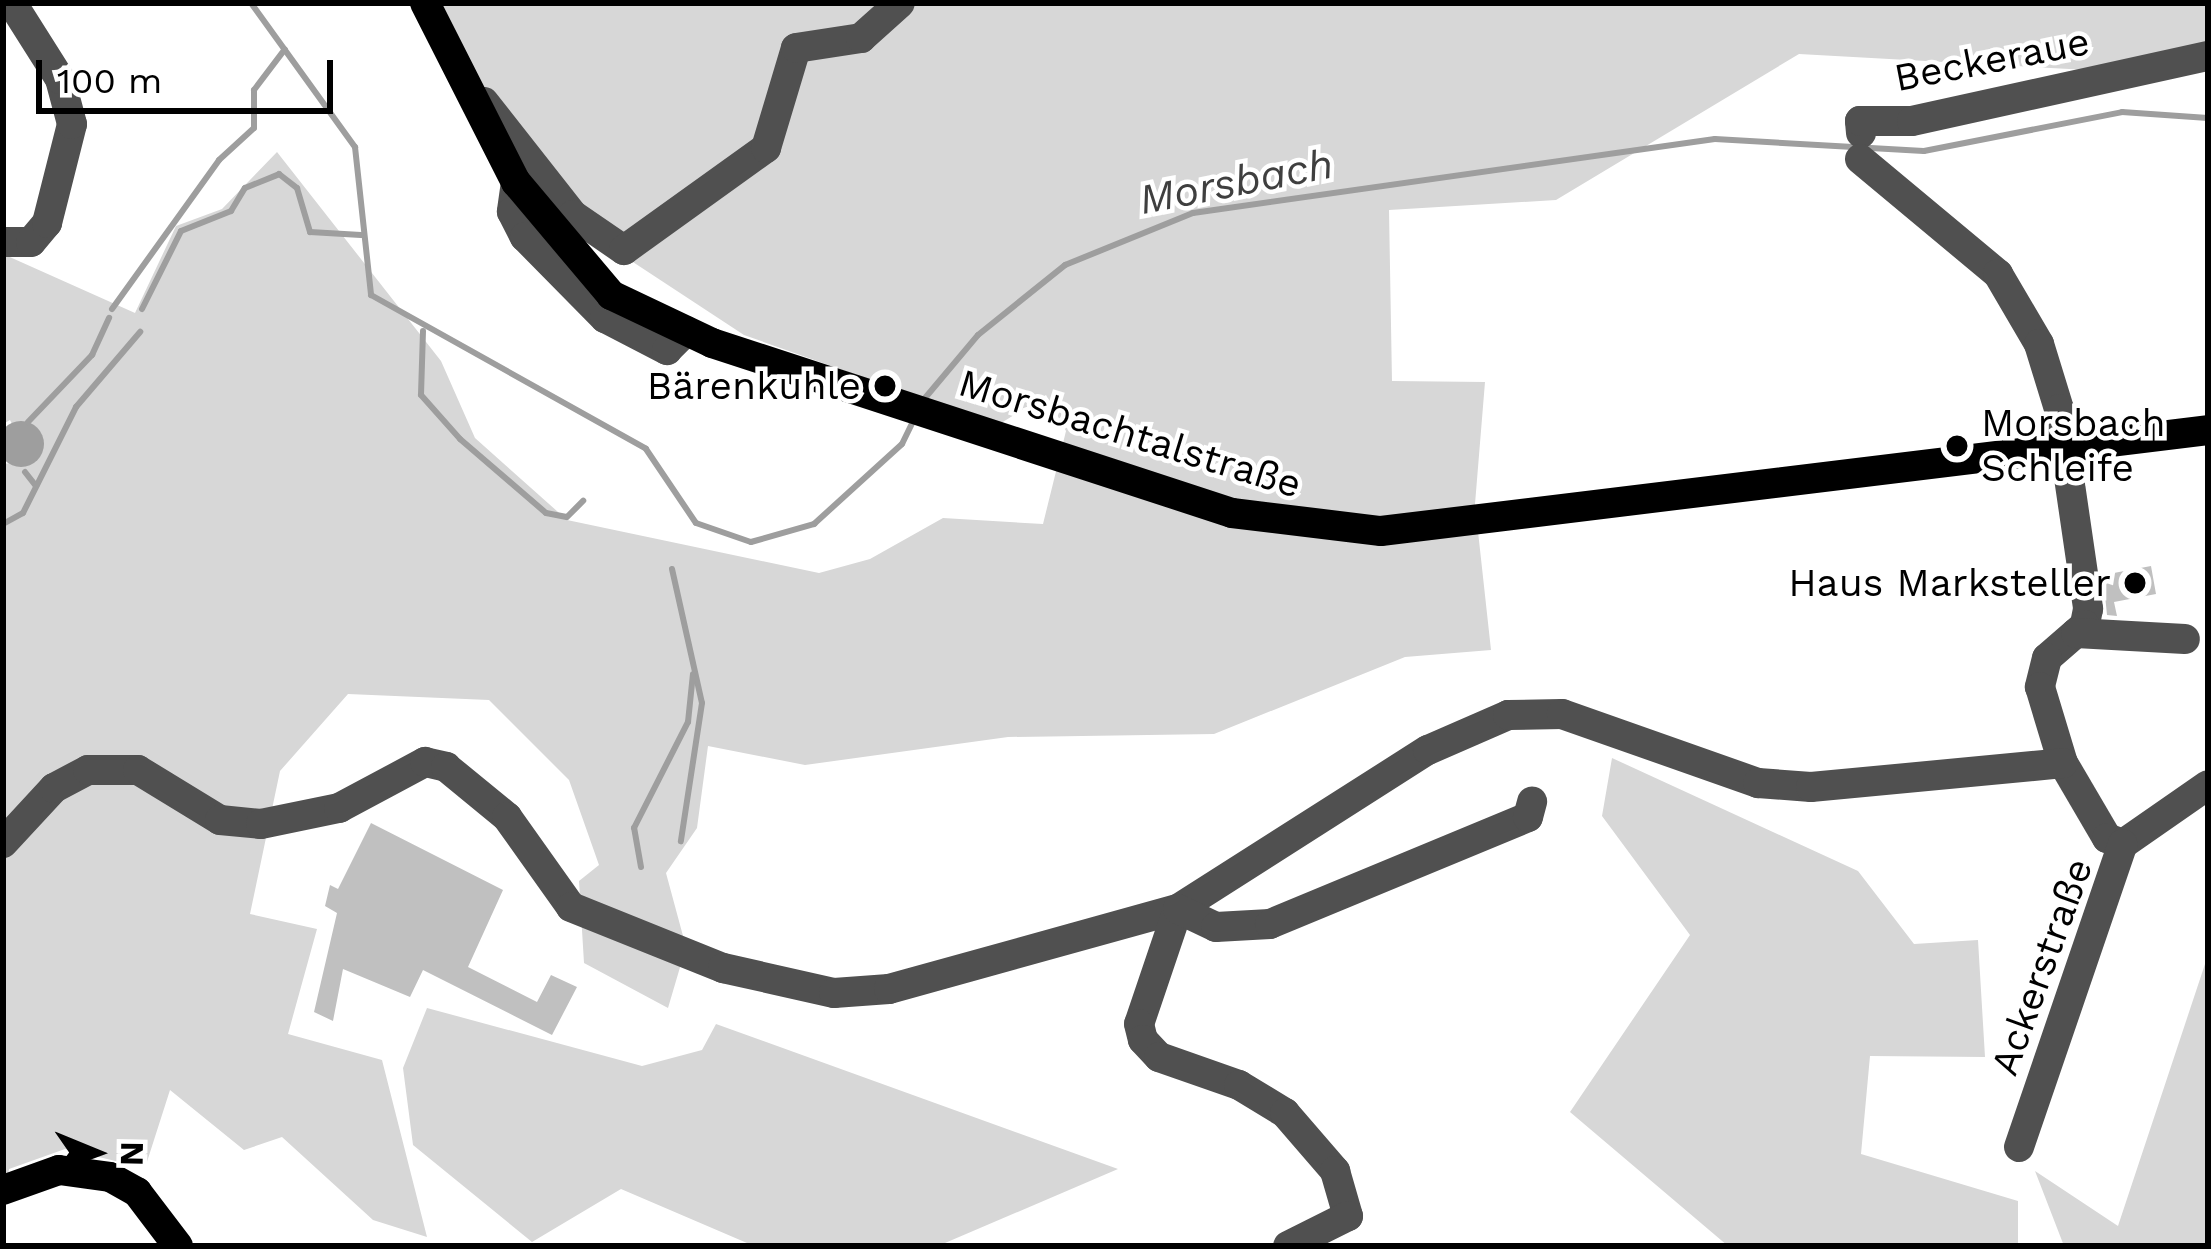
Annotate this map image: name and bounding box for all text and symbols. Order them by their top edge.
street label: Beckeraue [1890,18,2094,102]
scale bar [42,36,339,110]
text: 100 m [57,60,162,102]
water label: Morsbach [1135,139,1337,225]
street label: Morsbachtalstraße [953,360,1307,508]
place label: Bärenkuhle [647,363,861,409]
marker: Bärenkuhle [872,373,898,399]
place label: Morsbach Schleife [1981,401,2166,492]
marker: Morsbach Schleife [1944,433,1970,459]
place label: Haus Marksteller [1788,560,2111,606]
marker: Haus Marksteller [2122,570,2148,596]
street label: Ackerstraße [1981,852,2103,1082]
north arrow [36,1093,156,1213]
text: N [113,1141,152,1166]

